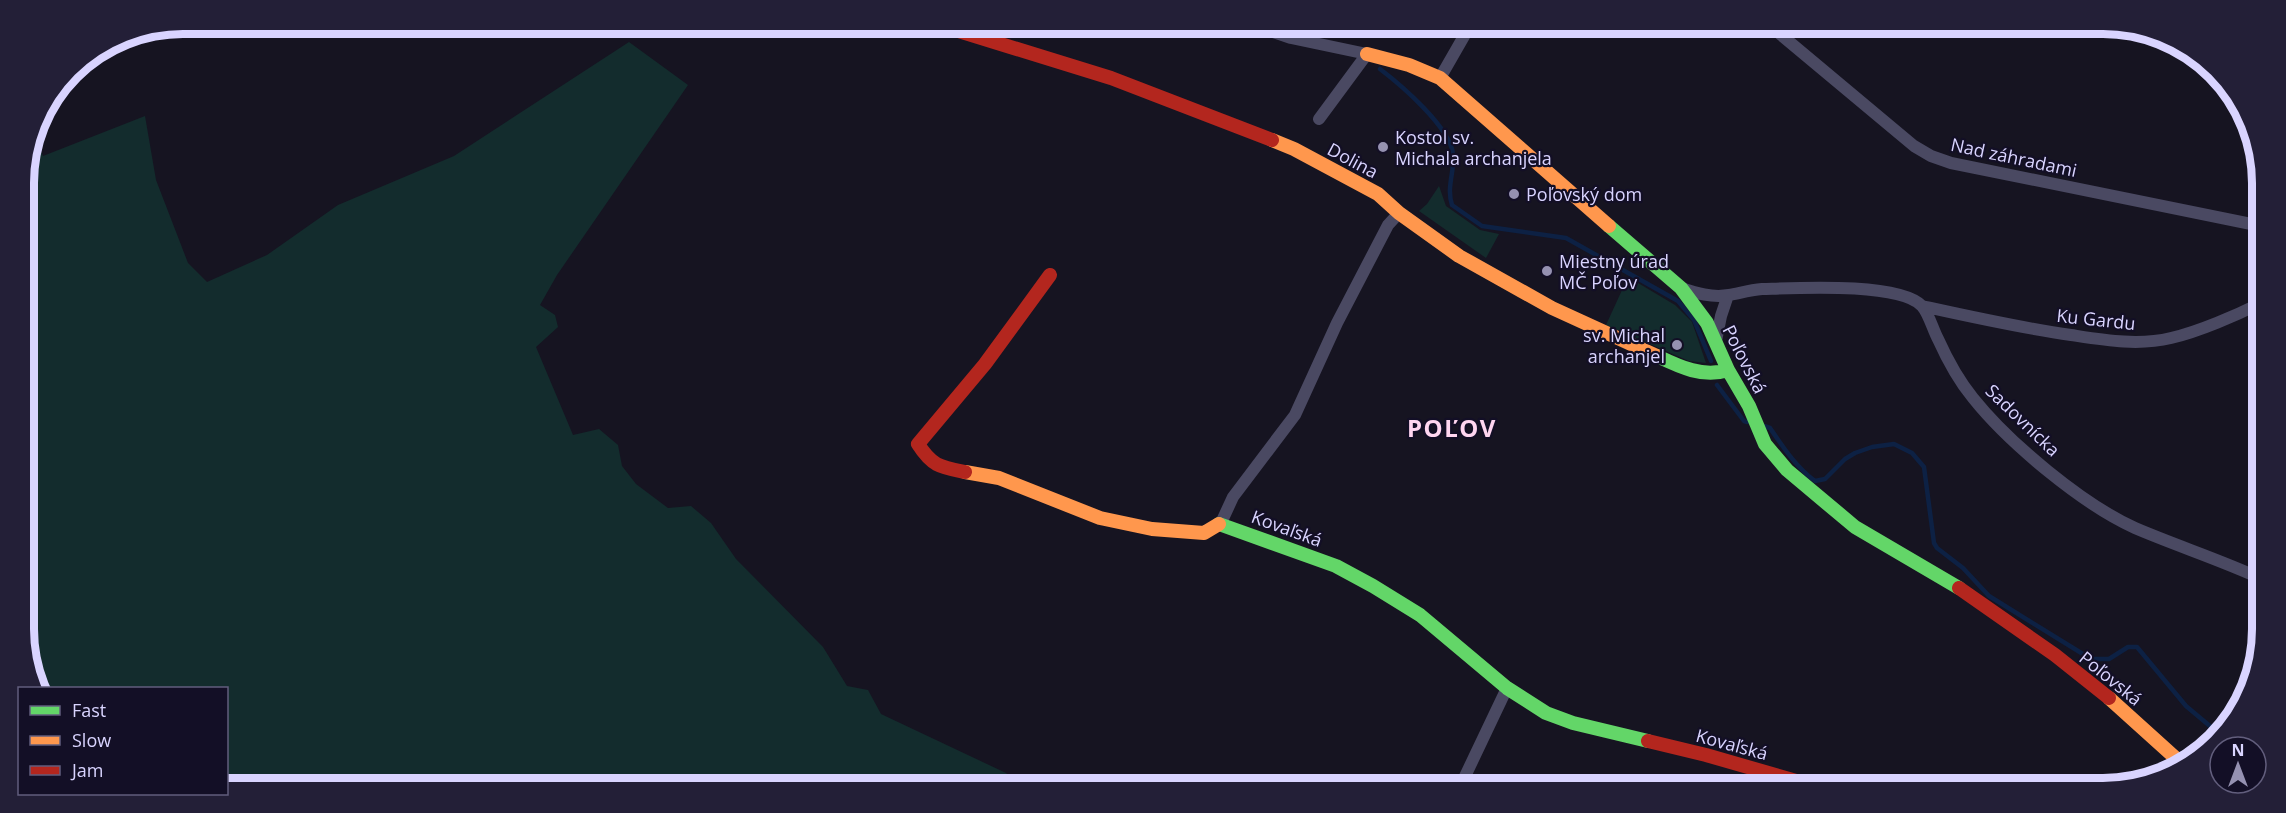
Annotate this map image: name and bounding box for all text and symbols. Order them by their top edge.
place label: Kostol sv. Michala archanjela [1395,125,1552,170]
street label: Nad záhradami [1949,132,2079,182]
street label: Dolina [1324,137,1382,183]
marker: Kostol sv. Michala archanjela [1376,140,1390,154]
place label: Poľovský dom [1526,182,1642,206]
marker: Poľovský dom [1507,187,1521,201]
place label: Miestny úrad MČ Poľov [1559,249,1669,294]
marker: Miestny úrad MČ Poľov [1540,264,1554,278]
street label: Ku Gardu [2055,303,2137,335]
street label: Poľovská [1717,321,1773,397]
place label: sv. Michal archanjel [1583,323,1665,368]
marker: sv. Michal archanjel [1670,338,1684,352]
street label: Sadovnícka [1981,379,2065,461]
district label: POĽOV [1407,411,1497,444]
street label: Kovaľská [1248,504,1326,552]
street label: Poľovská [2075,645,2147,711]
legend [18,687,228,795]
text: Fast [72,698,106,722]
street label: Kovaľská [1693,723,1771,765]
text: Slow [72,728,111,752]
north arrow [2208,735,2268,795]
text: N [2231,739,2245,761]
text: Jam [70,758,104,782]

